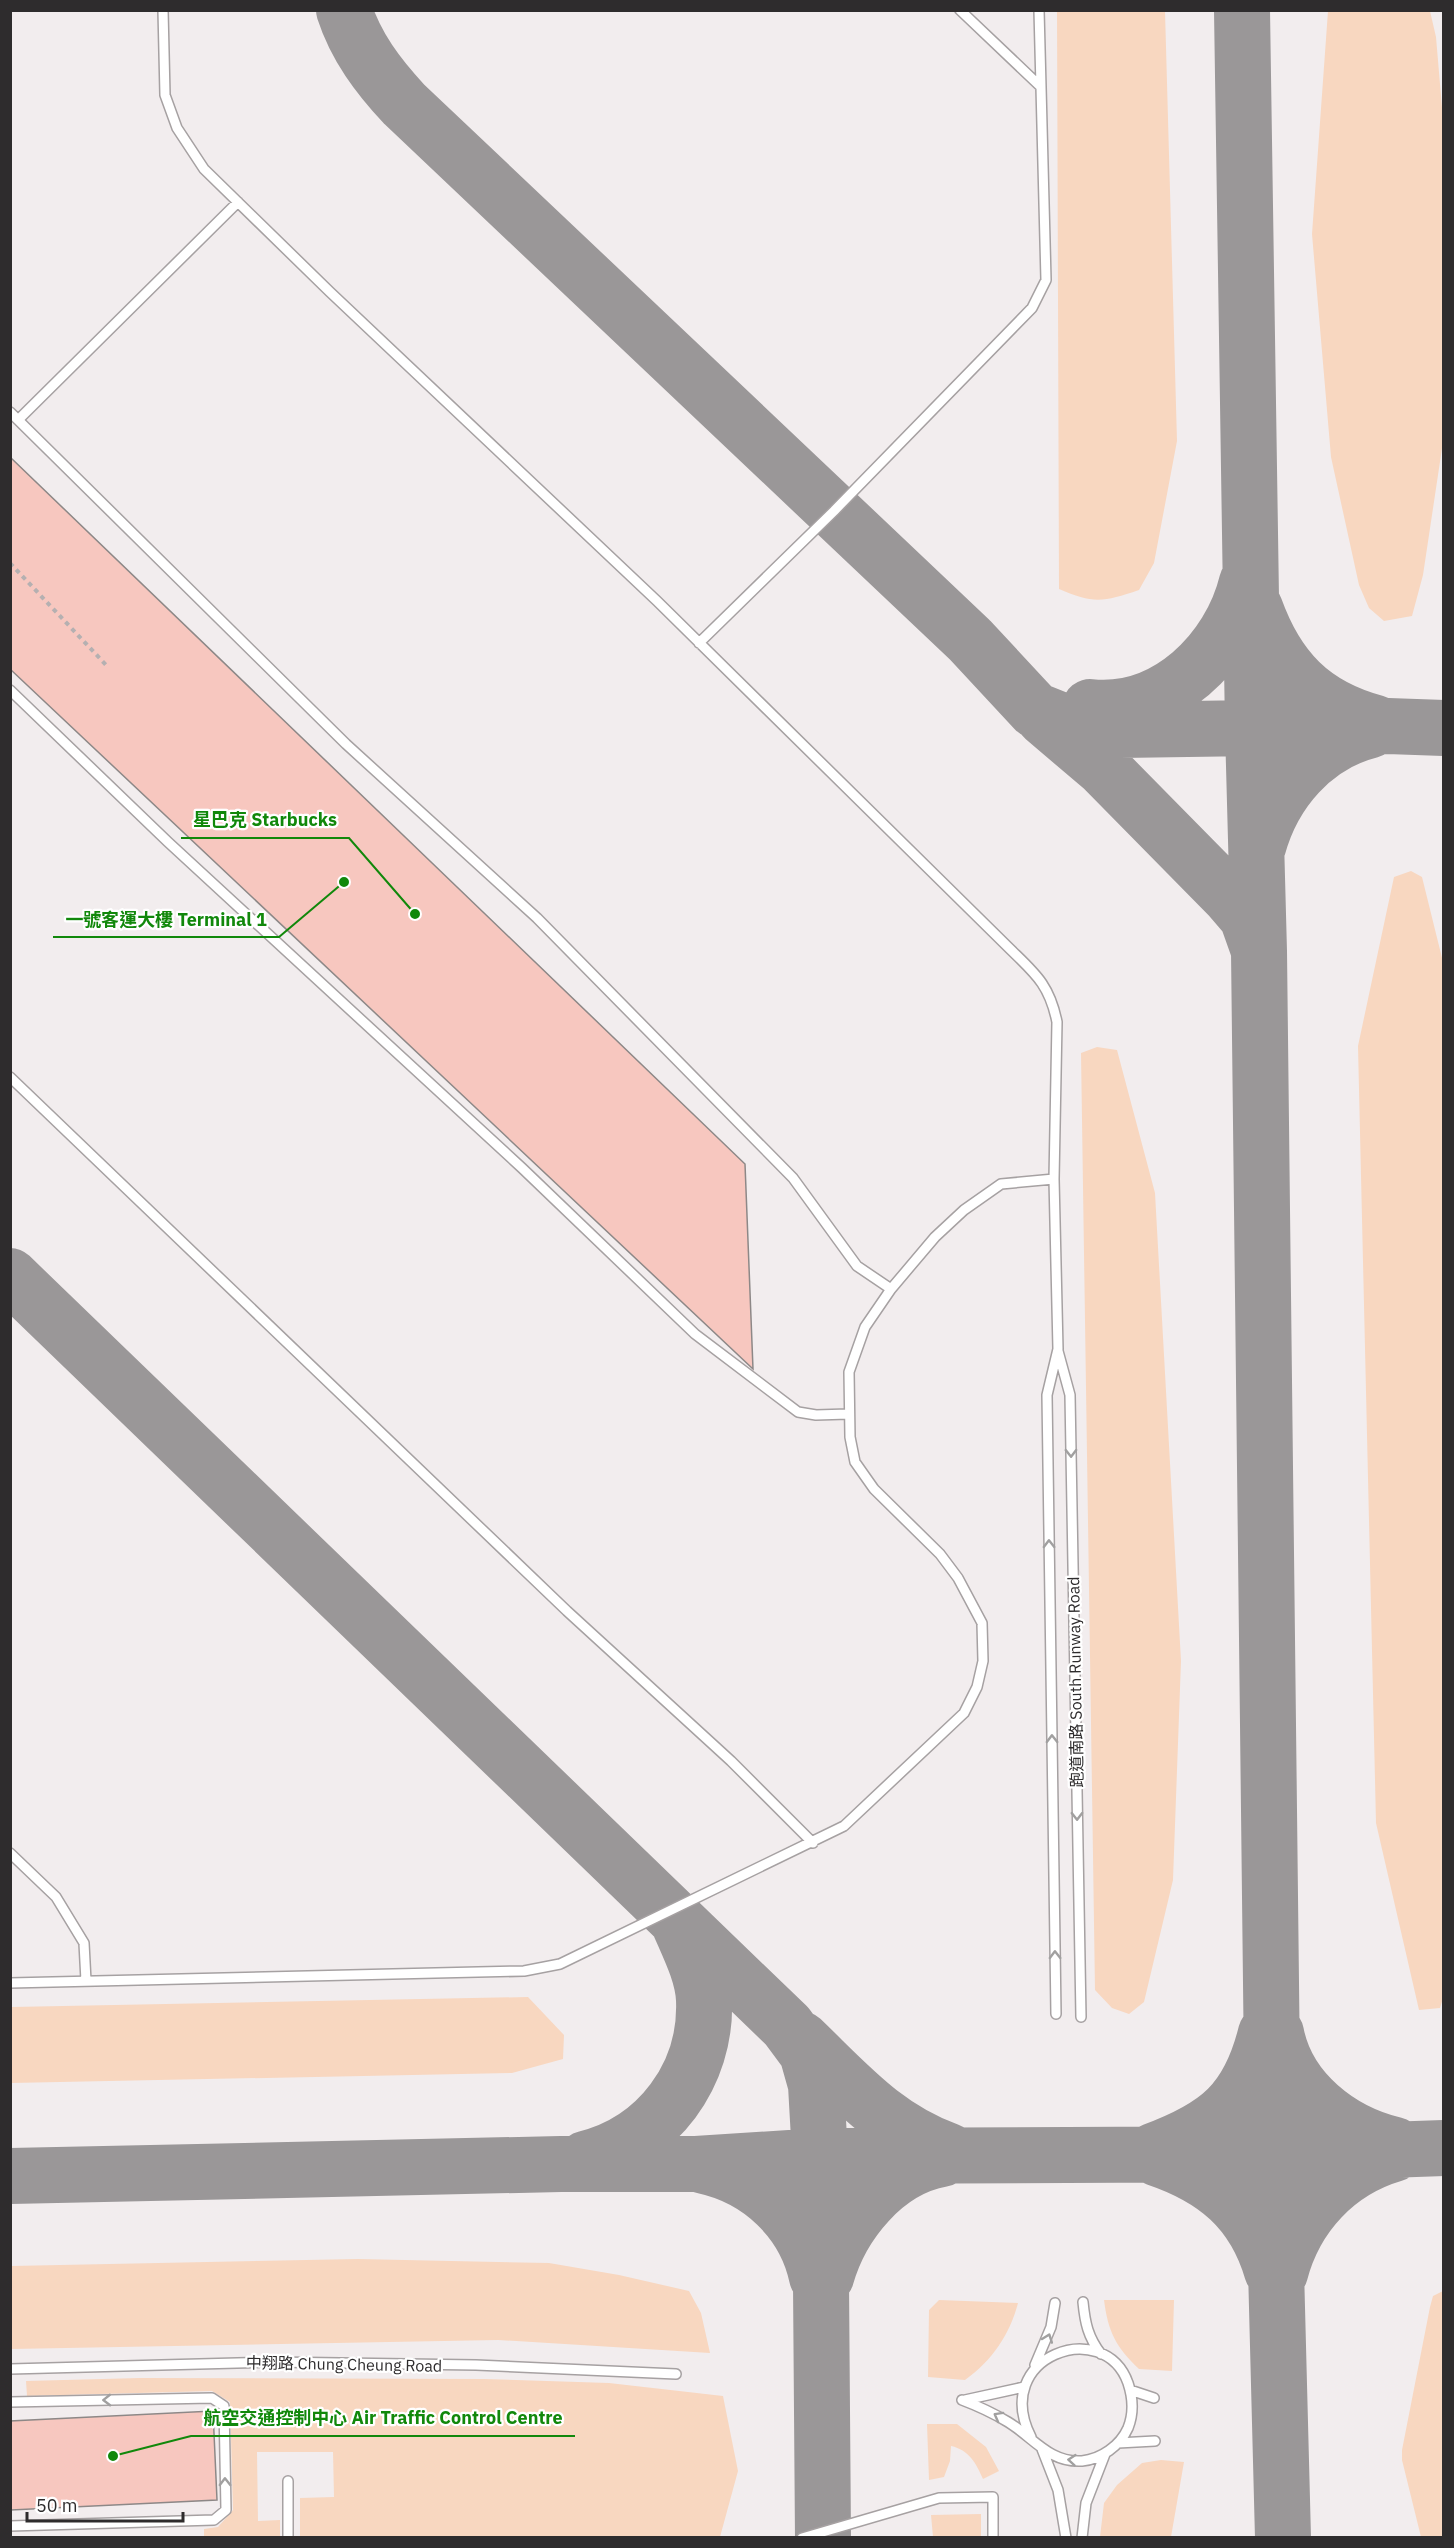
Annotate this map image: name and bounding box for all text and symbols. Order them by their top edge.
callout: 星巴克 Starbucks [181,802,349,838]
text: 星巴克 Starbucks [193,808,337,831]
callout: 一號客運大樓 Terminal 1 [53,901,279,937]
text: 一號客運大樓 Terminal 1 [65,908,267,931]
one-way arrow [1065,1449,1078,1458]
one-way arrow [1043,1540,1056,1549]
street label: 跑道南路 South Runway Road [1063,1576,1087,1788]
one-way arrow [1046,1735,1058,1744]
one-way arrow [1071,1812,1083,1821]
one-way arrow [1049,1951,1061,1960]
one-way arrow [1040,2333,1053,2344]
street label: 中翔路 Chung Cheung Road [246,2352,442,2376]
one-way arrow [102,2394,111,2406]
callout: 航空交通控制中心 Air Traffic Control Centre [191,2400,575,2436]
text: 航空交通控制中心 Air Traffic Control Centre [203,2406,563,2429]
one-way arrow [993,2412,1004,2424]
one-way arrow [1067,2454,1076,2467]
one-way arrow [219,2477,232,2486]
scale bar [27,2485,183,2523]
text: 50 m [36,2494,78,2517]

